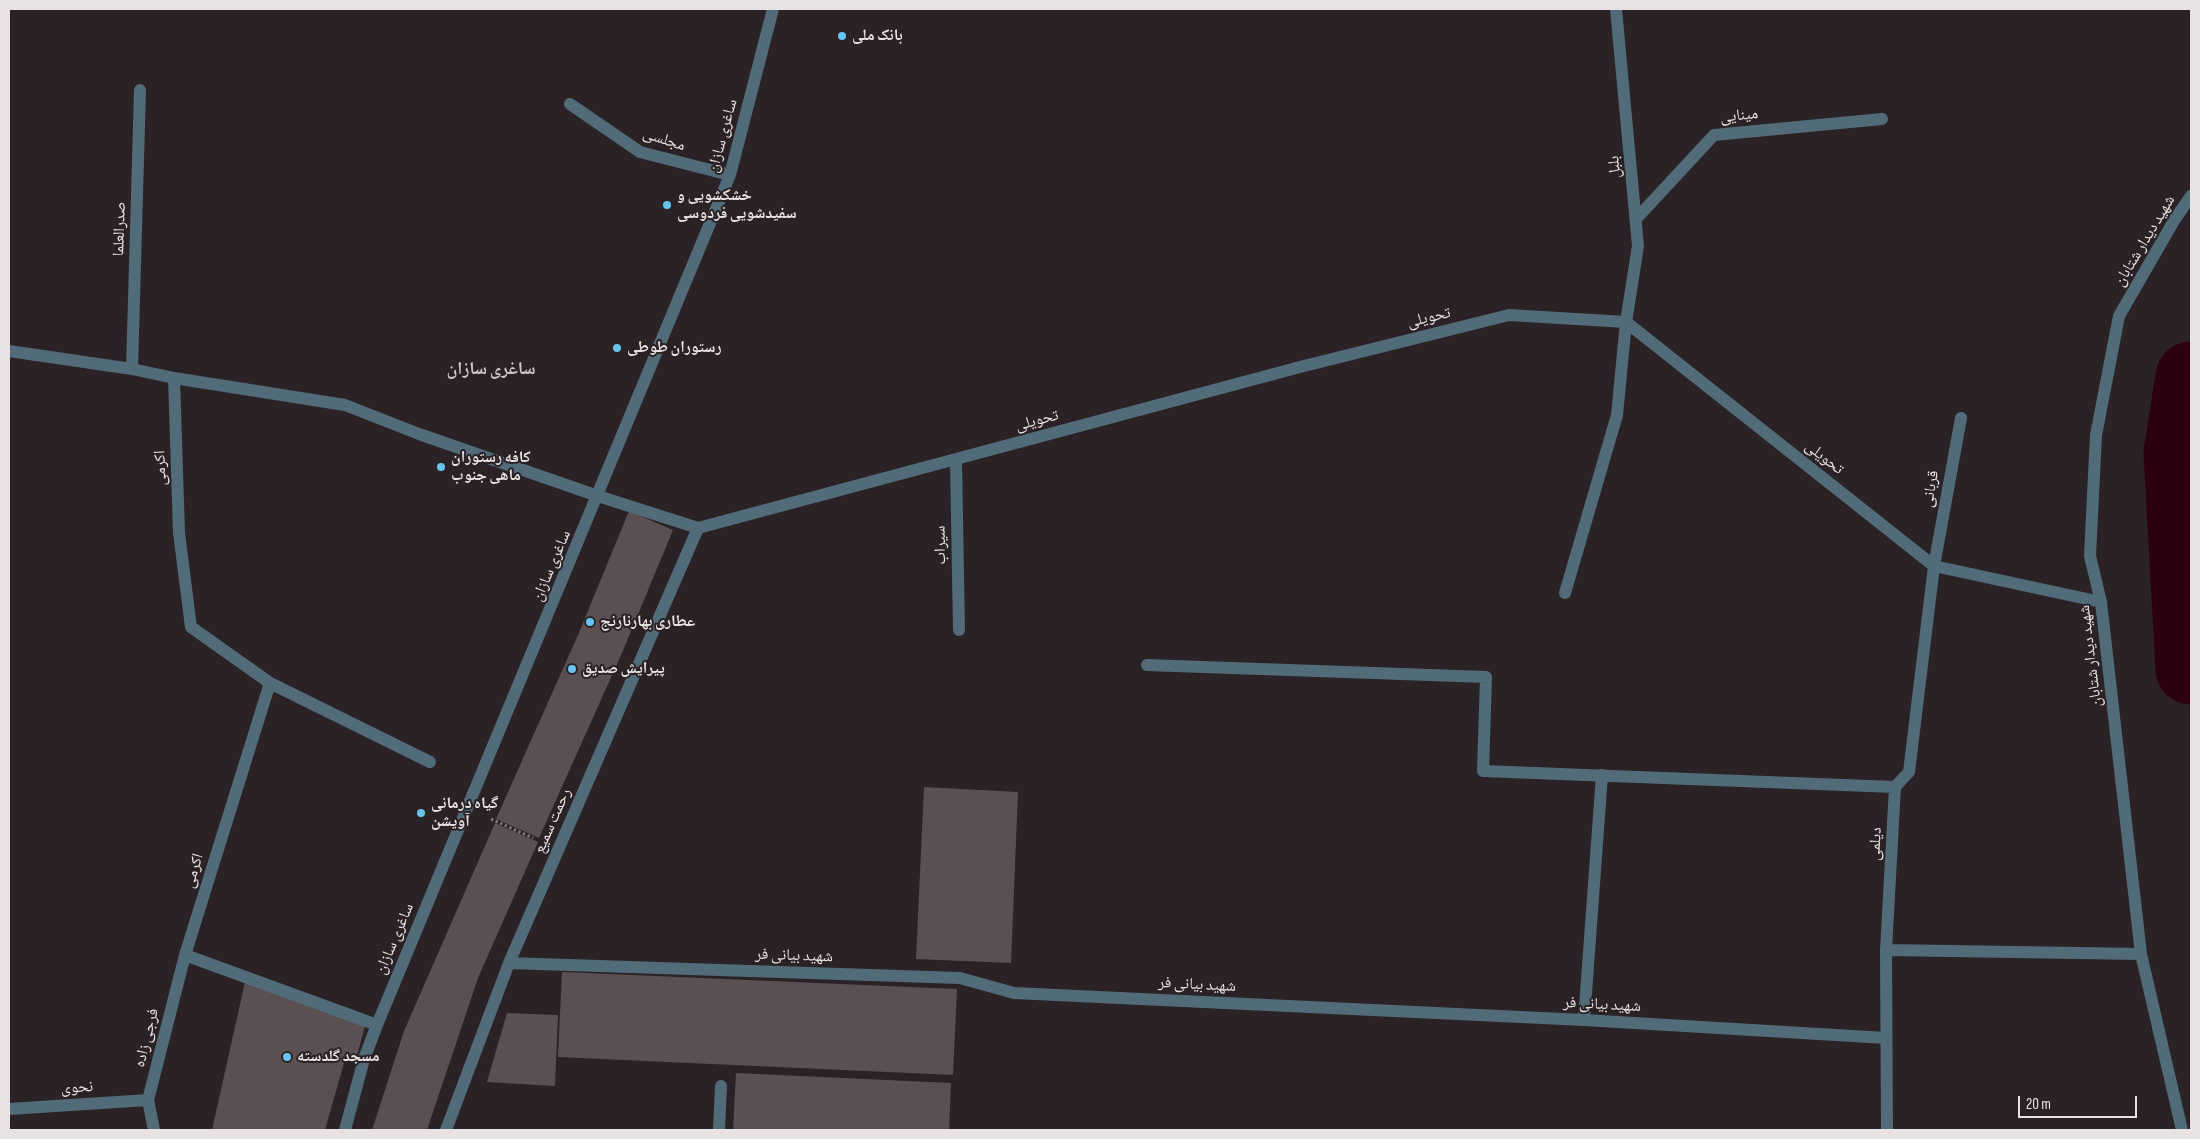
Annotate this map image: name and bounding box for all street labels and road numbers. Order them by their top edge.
street label: ساغری سازان [704,97,742,175]
street label: مینایی [1719,104,1759,128]
street label: مجلسی [640,124,688,156]
street label: بلبل [1604,155,1626,179]
street label: شهید دیدار شتابان [2110,192,2180,290]
street label: صدرالعلما [109,201,131,257]
street label: تحویلی [1405,303,1453,333]
street label: تحویلی [1013,406,1061,436]
street label: تحویلی [1801,437,1847,479]
street label: اکرمی [151,450,171,486]
street label: قربانی [1918,469,1944,509]
street label: سیراب [931,525,951,565]
street label: ساغری سازان [528,528,576,604]
street label: شهید دیدار شتابان [2075,604,2107,708]
street label: رحمت سمیع [530,786,576,856]
street label: دیلمی [1866,827,1886,861]
street label: اکرمی [180,851,208,891]
street label: ساغری سازان [371,901,419,977]
street label: شهید بیانی فر [755,945,833,967]
street label: شهید بیانی فر [1158,973,1236,997]
street label: شهید بیانی فر [1563,993,1641,1017]
street label: فرجی زاده [130,1007,164,1069]
street label: نحوی [60,1077,94,1099]

